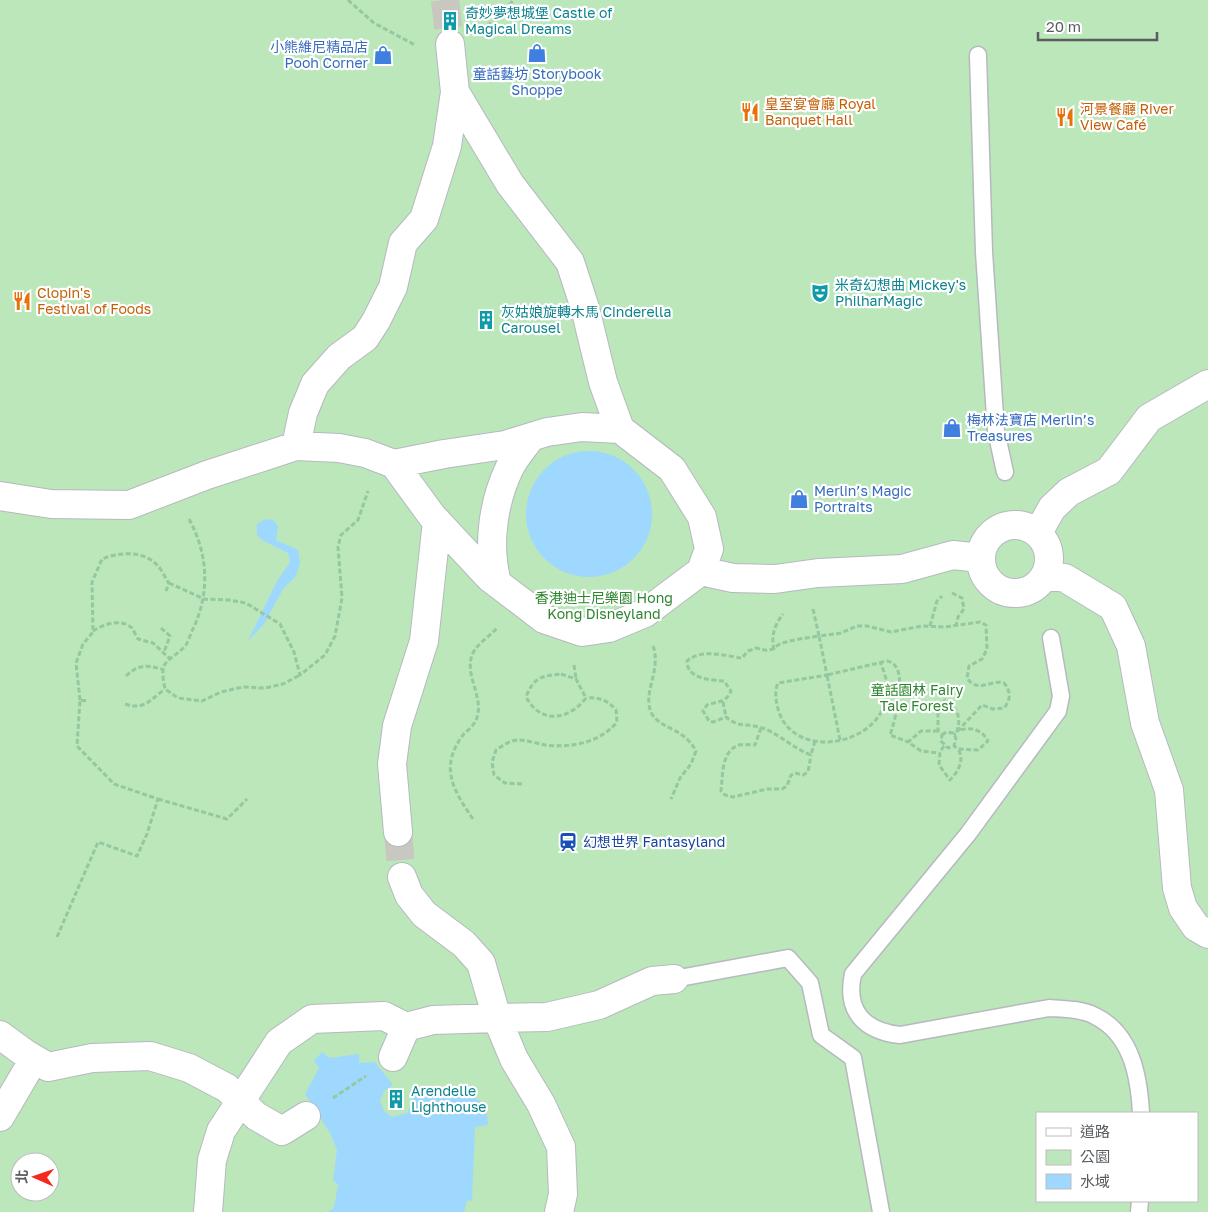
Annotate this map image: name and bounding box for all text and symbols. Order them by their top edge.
place label: 奇妙夢想城堡 Castle of Magical Dreams [465,4,612,37]
building icon: 奇妙夢想城堡 Castle of Magical Dreams [439,10,461,32]
scale bar [1038,10,1157,42]
text: 20 m [1046,17,1081,35]
place label: 小熊維尼精品店 Pooh Corner [270,38,369,71]
shop icon: 童話藝坊 Storybook Shoppe [526,42,548,64]
shop icon: 小熊維尼精品店 Pooh Corner [372,44,394,66]
place label: 童話藝坊 Storybook Shoppe [472,65,602,98]
place label: 皇室宴會廳 Royal Banquet Hall [765,95,876,128]
place label: 河景餐廳 River View Café [1080,100,1174,133]
restaurant icon: 皇室宴會廳 Royal Banquet Hall [739,101,761,123]
restaurant icon: 河景餐廳 River View Café [1054,106,1076,128]
place label: 米奇幻想曲 Mickey's PhilharMagic [835,276,966,309]
theatre icon: 米奇幻想曲 Mickey's PhilharMagic [809,282,831,304]
place label: Clopin's Festival of Foods [37,284,151,317]
restaurant icon: Clopin's Festival of Foods [11,290,33,312]
place label: 灰姑娘旋轉木馬 Cinderella Carousel [501,303,671,336]
building icon: 灰姑娘旋轉木馬 Cinderella Carousel [475,309,497,331]
place label: 梅林法寶店 Merlin’s Treasures [967,411,1094,444]
shop icon: 梅林法寶店 Merlin’s Treasures [941,417,963,439]
place label: Merlin’s Magic Portraits [814,482,912,515]
shop icon: Merlin’s Magic Portraits [788,488,810,510]
park label: 香港迪士尼樂園 Hong Kong Disneyland [535,589,673,622]
park label: 童話園林 Fairy Tale Forest [871,681,964,714]
station icon: 幻想世界 Fantasyland [557,831,579,853]
place label: 幻想世界 Fantasyland [583,833,725,850]
place label: Arendelle Lighthouse [411,1082,486,1115]
building icon: Arendelle Lighthouse [385,1088,407,1110]
legend [1036,1112,1198,1202]
text: 道路 [1080,1122,1110,1140]
text: 公園 [1080,1147,1110,1165]
north arrow [10,1152,60,1202]
text: 北 [13,1169,30,1184]
text: 水域 [1080,1172,1110,1190]

